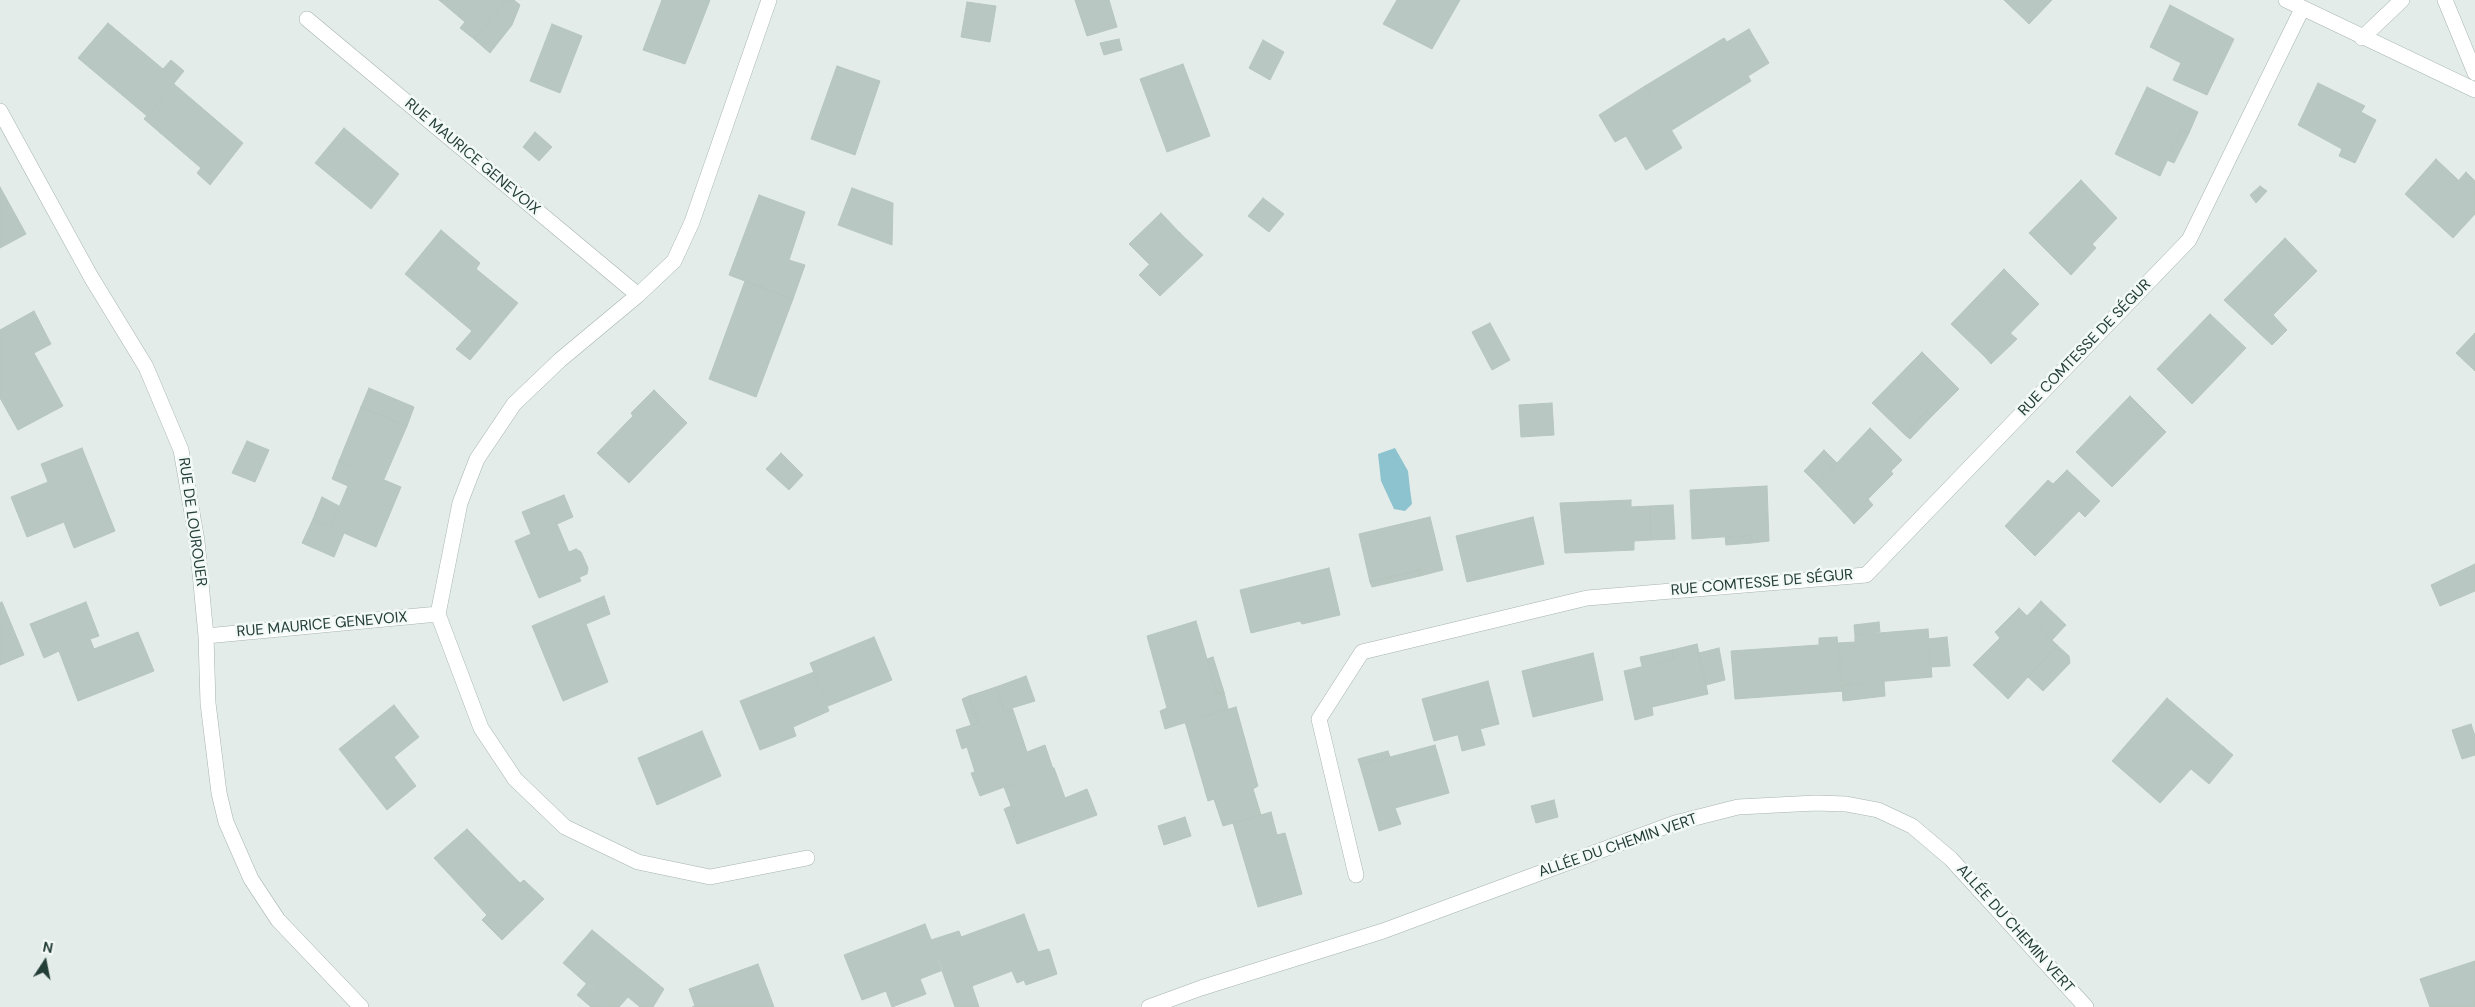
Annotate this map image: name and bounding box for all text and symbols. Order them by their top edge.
street label: RUE MAURICE GENEVOIX [401,95,543,219]
street label: RUE COMTESSE DE SÉGUR [2015,276,2155,420]
street label: RUE DE LOUROUER [174,456,210,588]
street label: RUE COMTESSE DE SÉGUR [1670,566,1854,600]
street label: RUE MAURICE GENEVOIX [236,609,408,641]
street label: ALLÉE DU CHEMIN VERT [1536,810,1700,882]
street label: ALLÉE DU CHEMIN VERT [1953,861,2077,997]
north arrow [20,937,70,987]
text: N [41,937,55,957]

